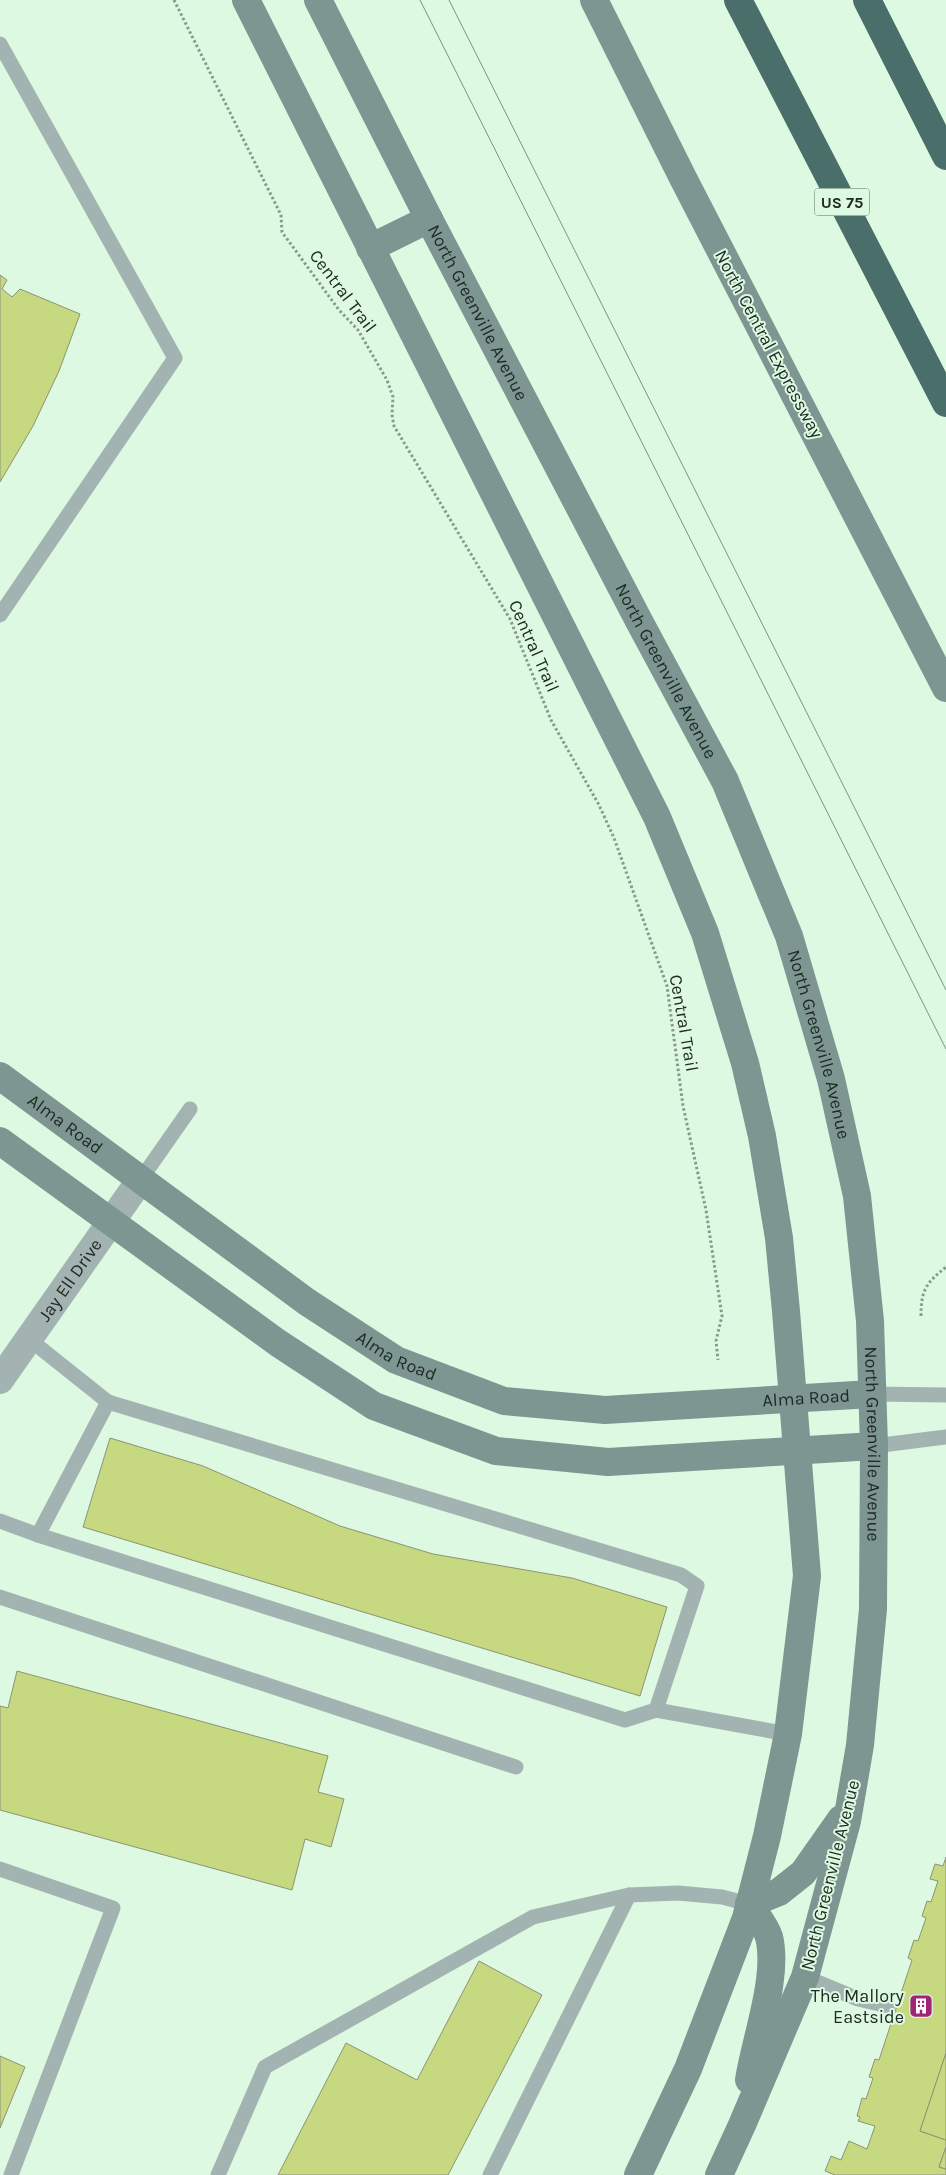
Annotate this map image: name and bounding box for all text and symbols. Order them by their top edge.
road number: US 75 [814,188,870,216]
street label: North Greenville Avenue [423,221,533,404]
street label: Central Trail [305,245,381,337]
street label: North Central Expressway [710,246,828,442]
street label: North Greenville Avenue [610,580,722,762]
street label: Central Trail [504,597,564,695]
street label: North Greenville Avenue [783,947,855,1141]
street label: Central Trail [665,973,703,1073]
street label: Alma Road [23,1089,107,1159]
street label: Jay Ell Drive [33,1234,107,1326]
street label: Alma Road [352,1326,440,1385]
street label: North Greenville Avenue [860,1346,885,1542]
street label: Alma Road [762,1384,851,1412]
street label: North Greenville Avenue [796,1778,864,1972]
place label: The Mallory Eastside [811,1985,905,2028]
building icon: The Mallory Eastside [908,1993,934,2019]

